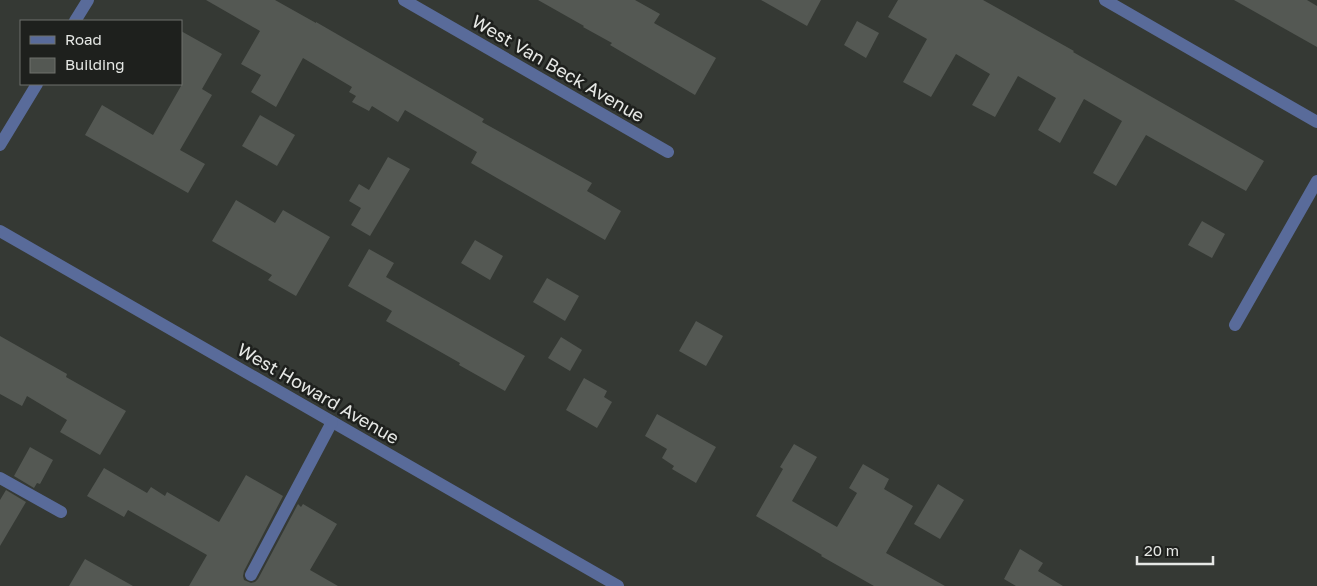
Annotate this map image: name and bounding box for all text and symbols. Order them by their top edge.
street label: West Van Beck Avenue [468,10,649,127]
legend [20,20,182,85]
text: Road [65,30,102,48]
text: Building [65,55,125,73]
street label: West Howard Avenue [234,338,403,448]
scale bar [1137,534,1213,566]
text: 20 m [1144,541,1179,559]

